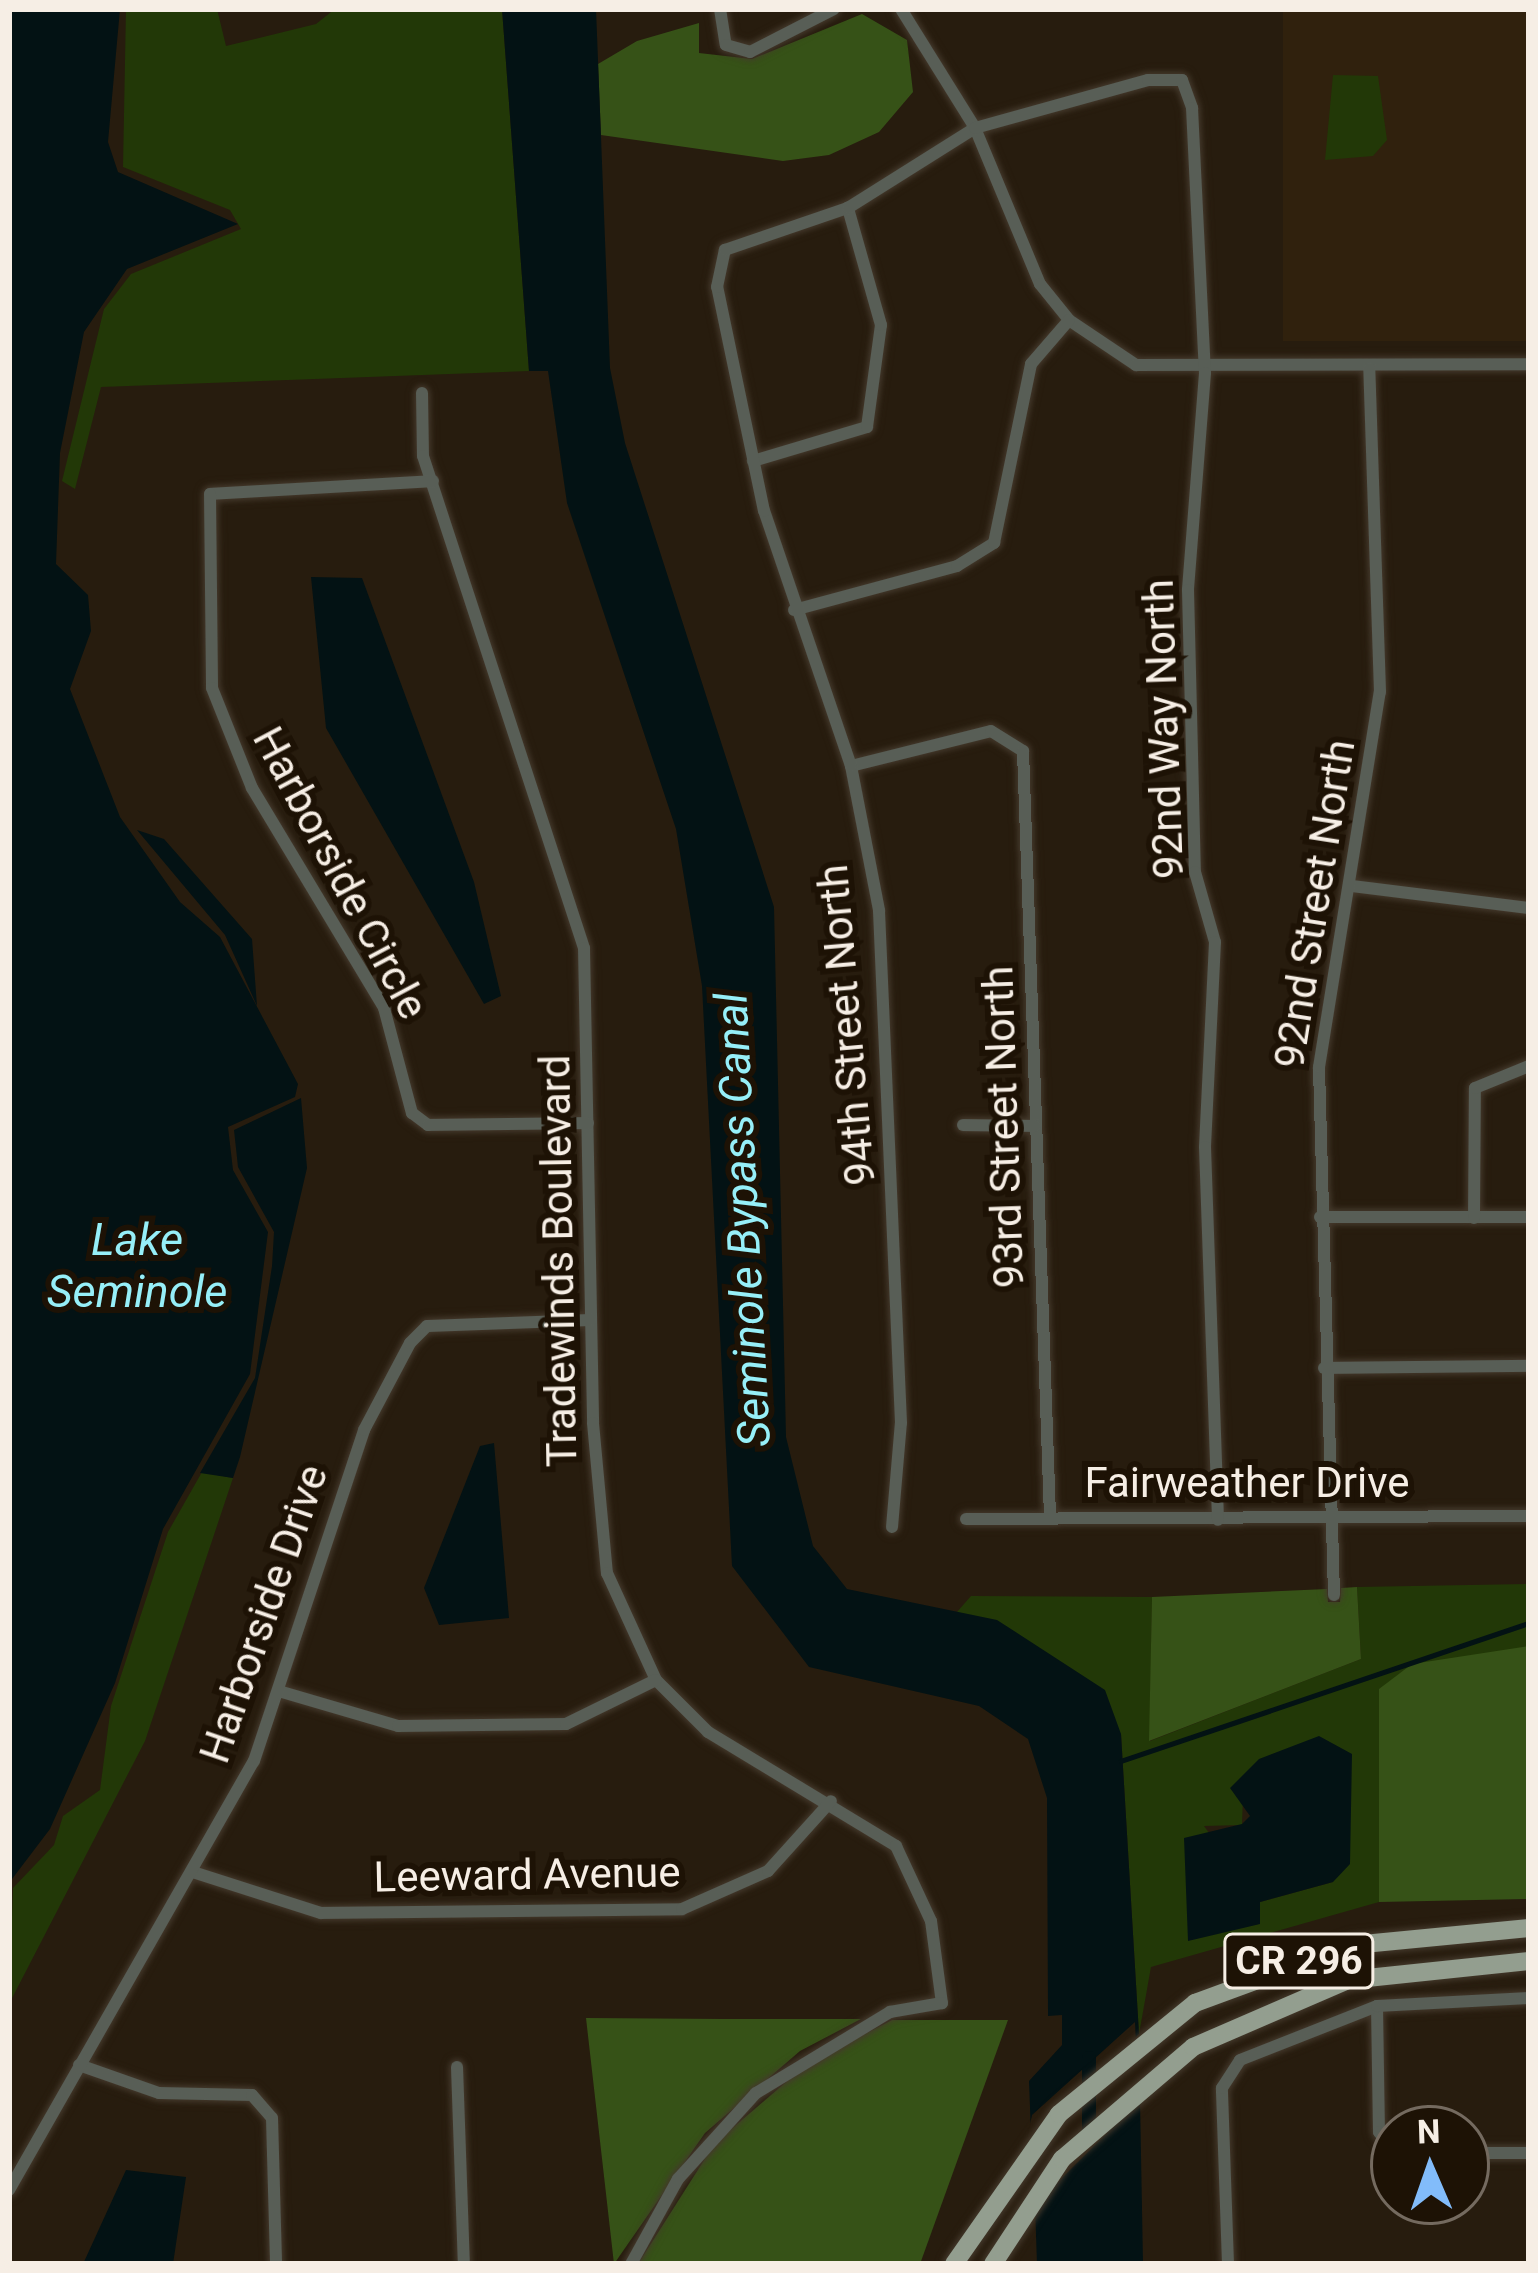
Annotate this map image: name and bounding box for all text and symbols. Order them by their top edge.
street label: 92nd Way North [1134,578,1194,880]
street label: Harborside Circle [242,719,438,1027]
street label: 92nd Street North [1264,736,1366,1072]
street label: 94th Street North [808,863,886,1187]
street label: 93rd Street North [973,965,1035,1289]
water label: Seminole Bypass Canal [704,992,782,1448]
street label: Tradewinds Boulevard [530,1054,588,1468]
water label: Lake Seminole [47,1213,227,1319]
street label: Fairweather Drive [1085,1458,1409,1508]
street label: Harborside Drive [189,1459,339,1769]
street label: Leeward Avenue [373,1847,681,1903]
road number: CR 296 [1221,1928,1377,1994]
north arrow [1370,2105,1490,2225]
text: N [1417,2112,1441,2151]

